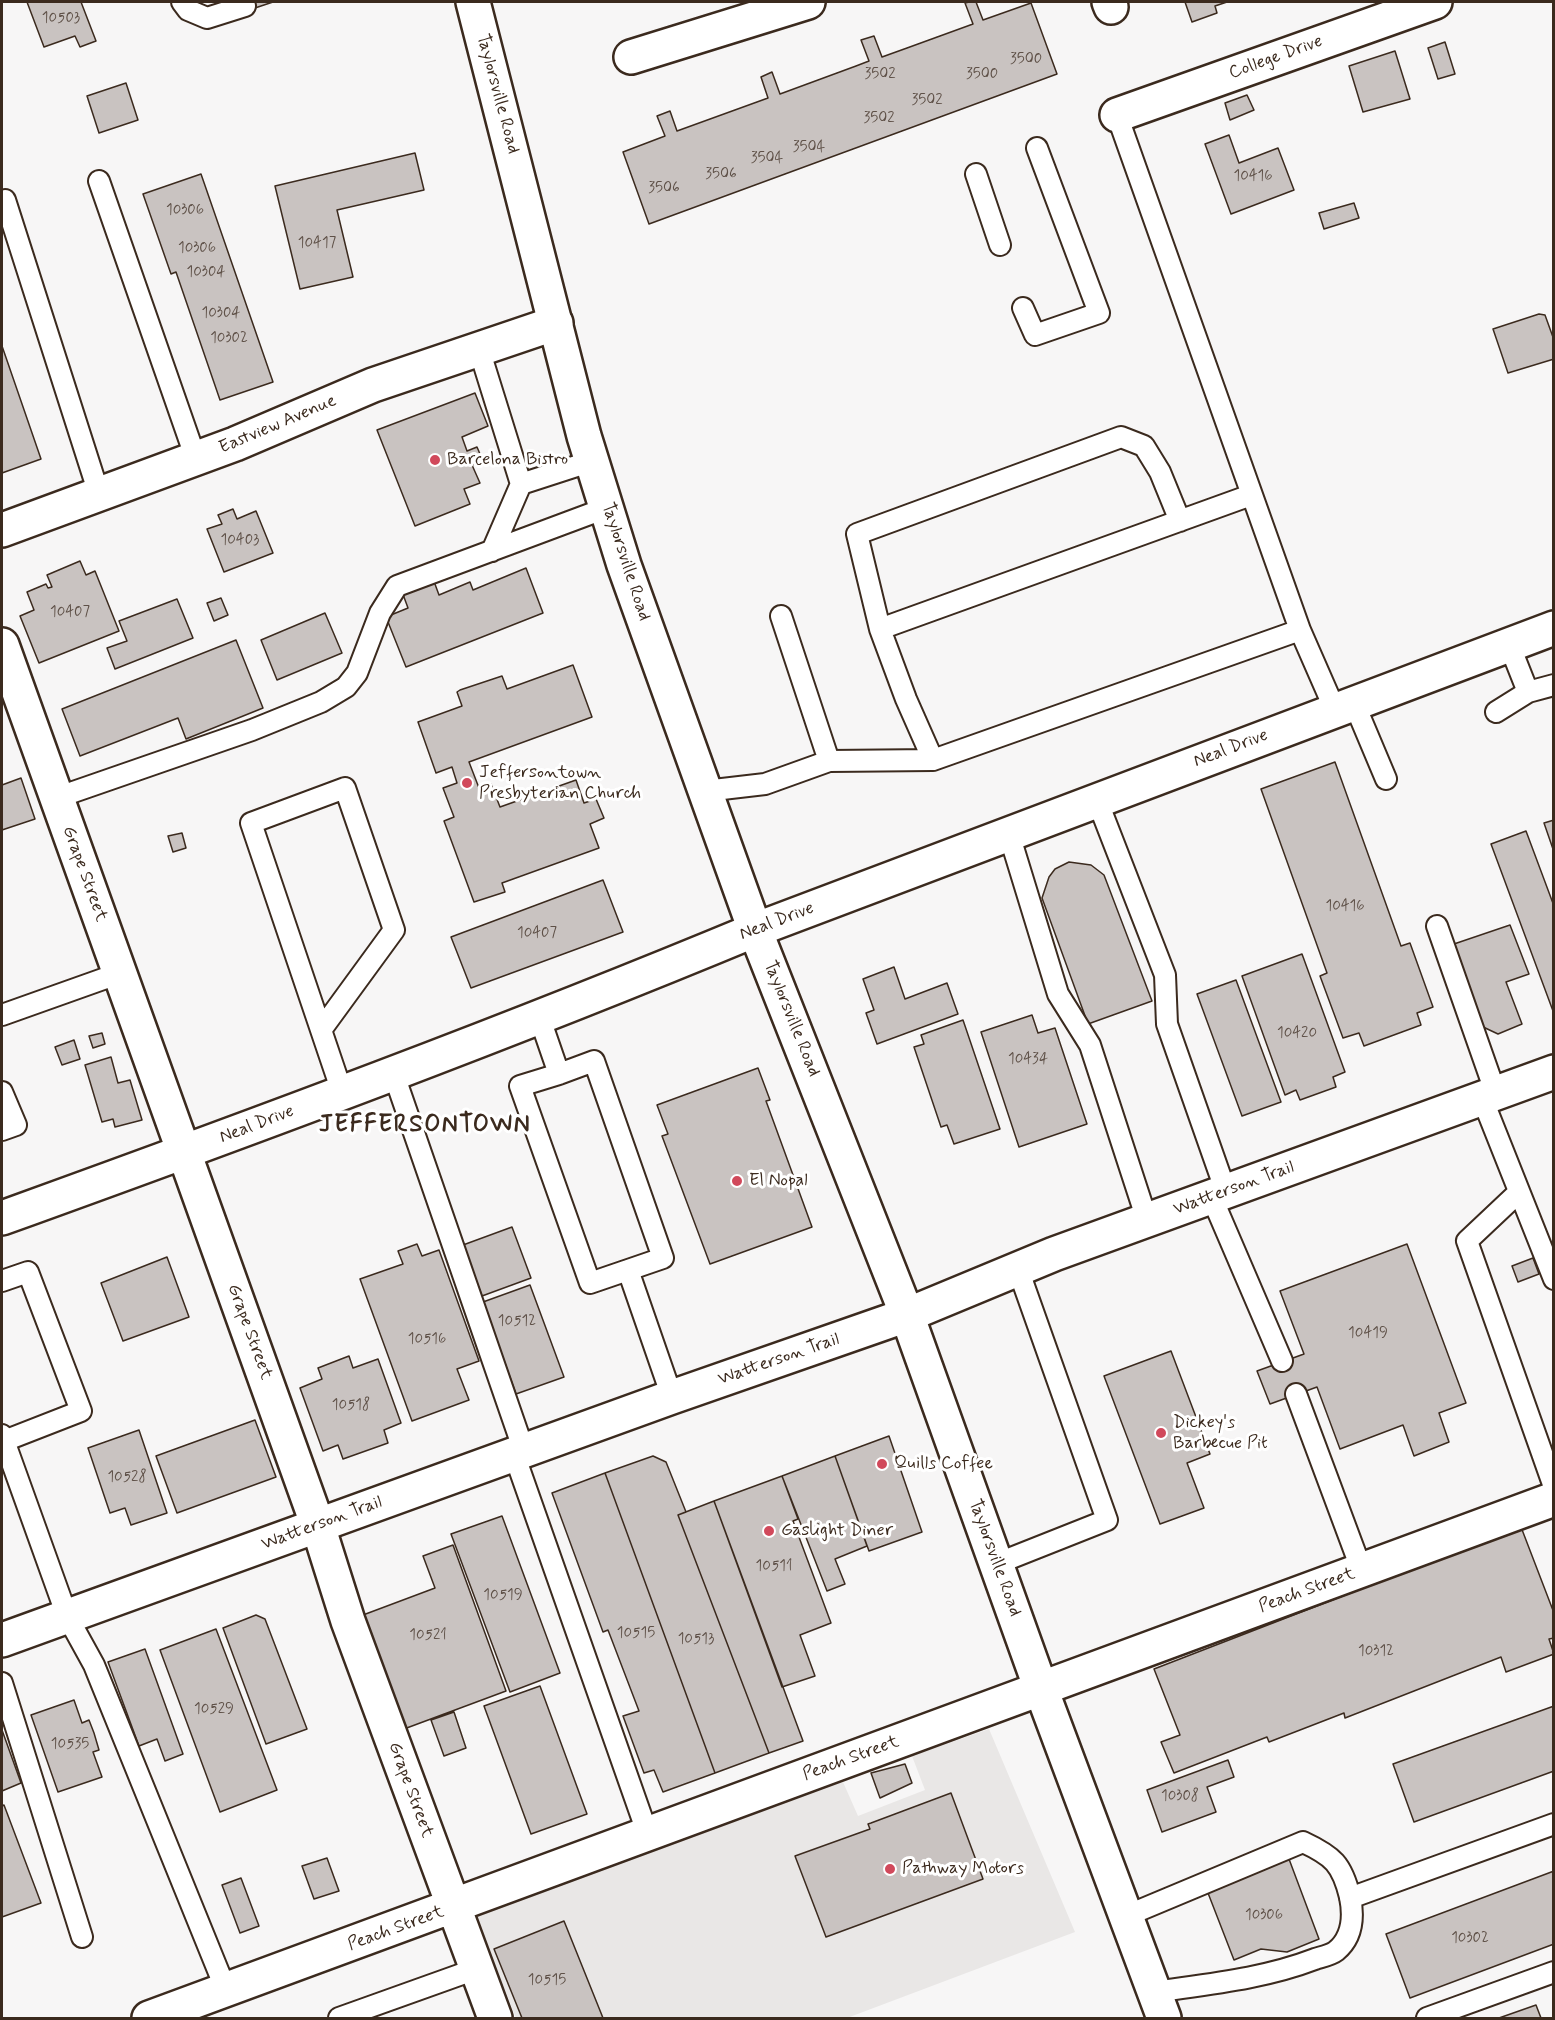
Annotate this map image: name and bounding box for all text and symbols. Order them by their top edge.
house number: 10503 [42,10,80,28]
street label: College Drive [1226,31,1326,85]
street label: Taylorsville Road [471,32,523,156]
house number: 3500 [1010,51,1042,69]
house number: 3502 [864,66,896,84]
house number: 3500 [966,66,998,84]
house number: 3502 [911,92,943,110]
house number: 3502 [863,110,895,128]
house number: 3504 [793,139,825,157]
house number: 3504 [751,150,783,168]
house number: 3506 [705,166,737,184]
house number: 10416 [1233,168,1273,186]
house number: 3506 [648,180,680,198]
house number: 10306 [166,202,204,220]
house number: 10417 [298,235,336,253]
house number: 10306 [178,240,216,258]
house number: 10304 [187,264,225,282]
house number: 10304 [202,305,240,323]
house number: 10302 [210,330,248,348]
street label: Eastview Avenue [216,391,340,459]
place label: Barcelona Bistro [447,449,568,471]
marker: Barcelona Bistro [428,453,442,467]
street label: Taylorsville Road [596,500,654,624]
house number: 10403 [221,532,259,550]
house number: 10407 [50,604,90,622]
street label: Neal Drive [1191,725,1271,773]
place label: Jeffersontown Presbyterian Church [479,762,641,804]
marker: Jeffersontown Presbyterian Church [460,776,474,790]
street label: Grape Street [57,823,111,925]
street label: Neal Drive [737,898,817,946]
house number: 10416 [1325,898,1365,916]
house number: 10407 [517,925,557,943]
street label: Taylorsville Road [758,958,824,1080]
house number: 10420 [1277,1025,1317,1043]
house number: 10434 [1008,1051,1048,1069]
street label: Neal Drive [217,1101,297,1149]
district label: JEFFERSONTOWN [319,1112,531,1140]
street label: Watterson Trail [1171,1157,1297,1221]
place label: El Nopal [749,1170,808,1192]
marker: El Nopal [730,1174,744,1188]
street label: Grape Street [222,1281,276,1383]
house number: 10512 [498,1313,536,1331]
house number: 10419 [1348,1325,1388,1343]
street label: Watterson Trail [716,1329,842,1391]
house number: 10516 [408,1331,446,1349]
house number: 10518 [332,1397,370,1415]
place label: Dickey's Barbecue Pit [1173,1412,1268,1454]
marker: Dickey's Barbecue Pit [1154,1426,1168,1440]
place label: Quills Coffee [894,1453,993,1475]
marker: Quills Coffee [875,1457,889,1471]
house number: 10528 [107,1469,147,1487]
street label: Watterson Trail [259,1492,385,1556]
street label: Taylorsville Road [963,1496,1025,1620]
place label: Gaslight Diner [781,1520,893,1542]
marker: Gaslight Diner [762,1524,776,1538]
house number: 10511 [756,1558,792,1576]
street label: Peach Street [1256,1564,1358,1618]
house number: 10519 [483,1587,523,1605]
house number: 10515 [617,1625,655,1643]
house number: 10521 [409,1627,447,1645]
house number: 10513 [678,1631,714,1649]
house number: 10312 [1358,1643,1394,1661]
house number: 10529 [194,1701,234,1719]
street label: Peach Street [800,1732,902,1786]
house number: 10535 [51,1736,89,1754]
street label: Grape Street [383,1739,437,1841]
house number: 10308 [1161,1788,1199,1806]
place label: Pathway Motors [902,1858,1024,1880]
marker: Pathway Motors [883,1862,897,1876]
street label: Peach Street [345,1902,447,1956]
house number: 10306 [1245,1907,1283,1925]
house number: 10302 [1451,1930,1489,1948]
house number: 10515 [528,1972,566,1990]

